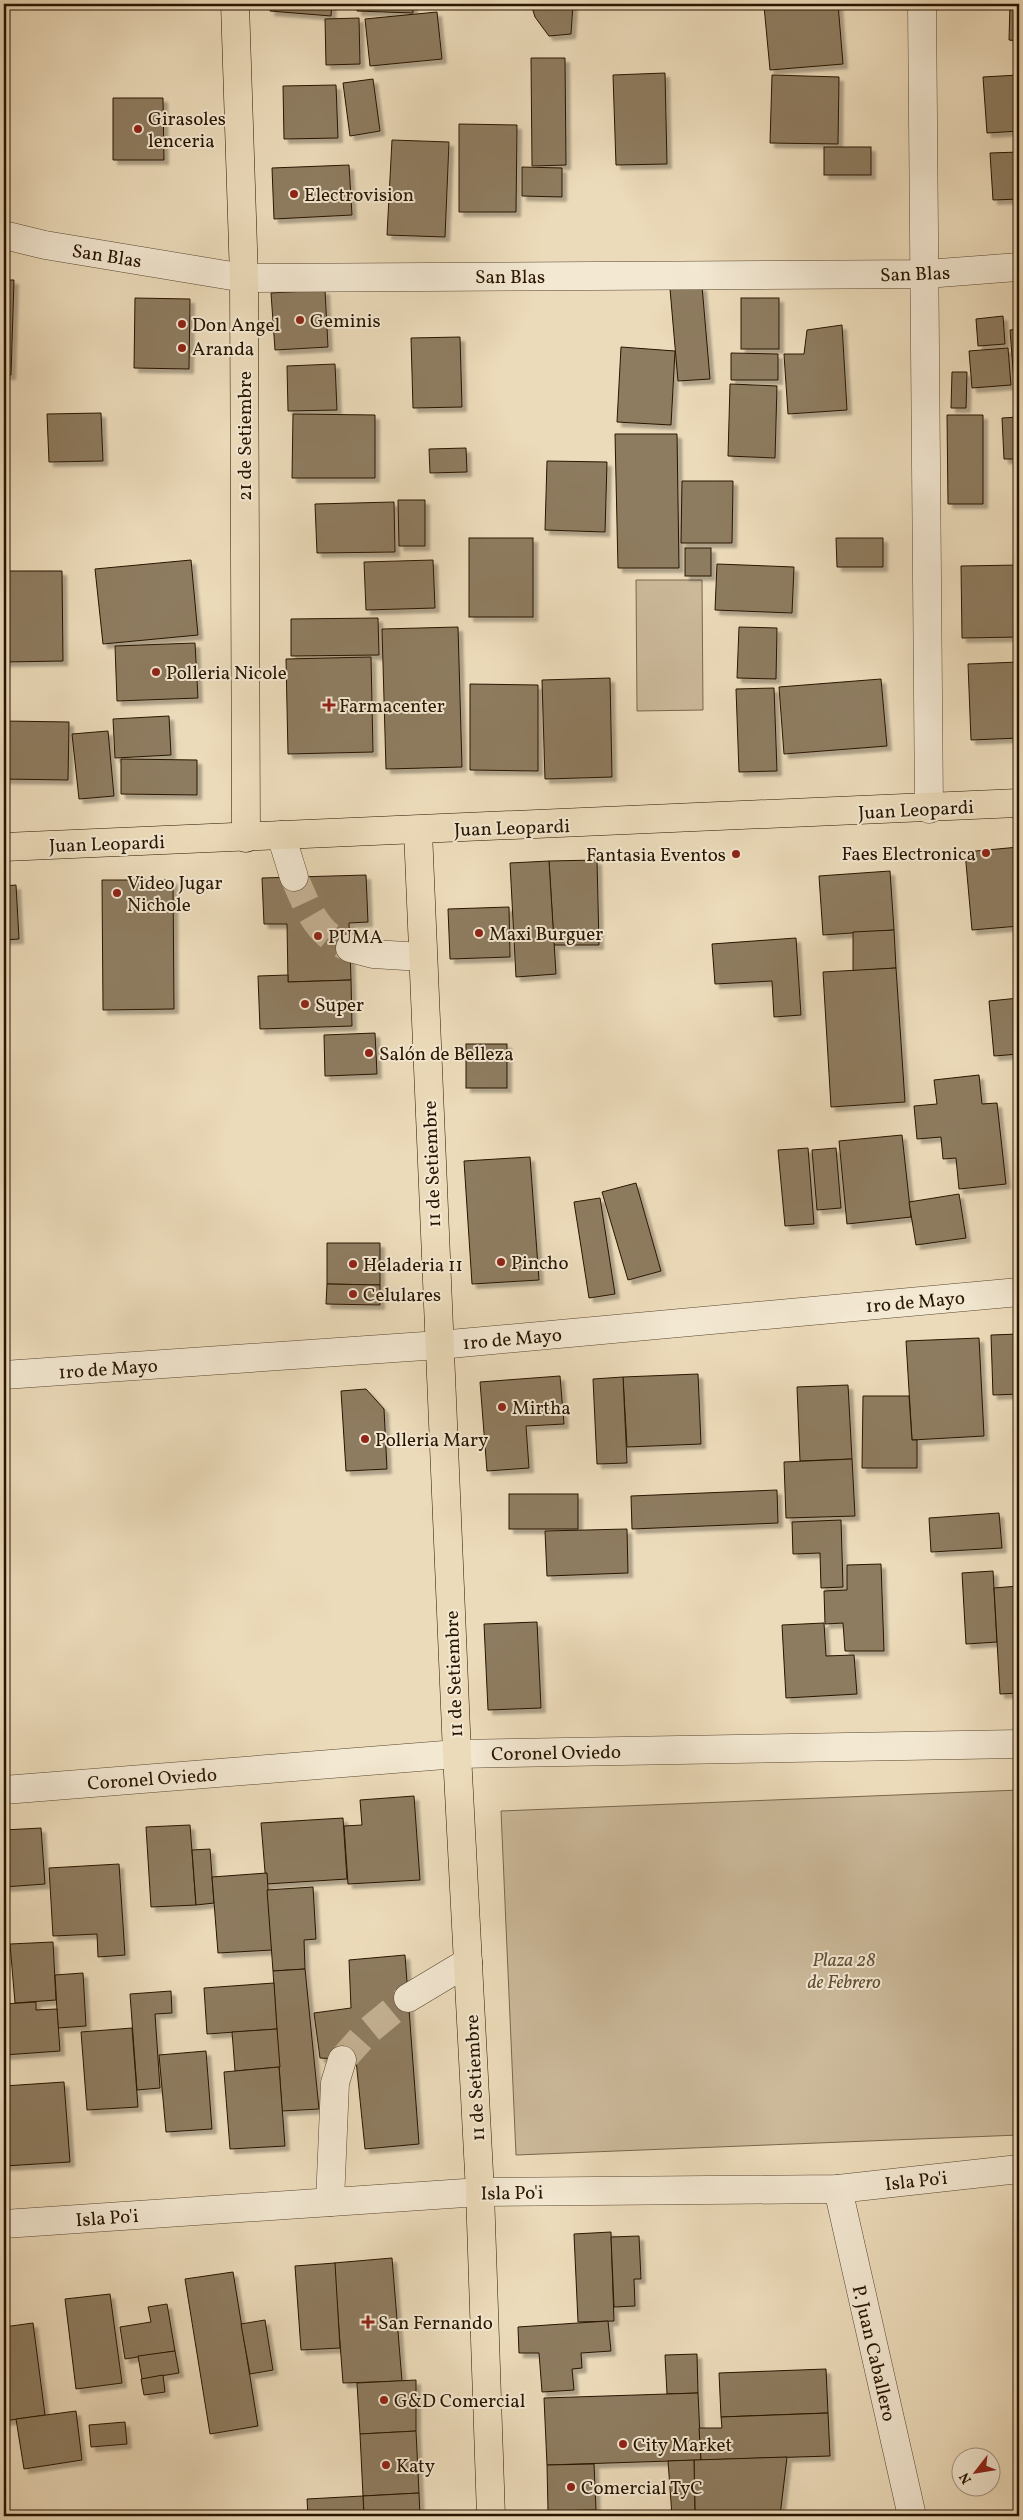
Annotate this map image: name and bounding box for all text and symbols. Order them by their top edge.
place label: Girasoles lenceria [148,107,226,155]
marker: Girasoles lenceria [132,123,144,135]
place label: Electrovision [304,183,414,209]
marker: Electrovision [288,188,300,200]
street label: San Blas [70,239,143,275]
street label: San Blas [880,261,951,289]
street label: San Blas [475,265,545,291]
place label: Geminis [310,309,381,335]
place label: Don Angel [192,313,281,339]
marker: Geminis [294,314,306,326]
marker: Don Angel [176,318,188,330]
place label: Aranda [192,337,254,363]
marker: Aranda [176,342,188,354]
street label: 21 de Setiembre [233,371,259,501]
place label: Polleria Nicole [166,661,287,687]
marker: Polleria Nicole [150,666,162,678]
place label: Farmacenter [339,694,445,720]
marker: Farmacenter [323,699,335,711]
street label: Juan Leopardi [857,795,975,827]
street label: Juan Leopardi [454,814,571,844]
street label: Juan Leopardi [49,830,166,860]
place label: Faes Electronica [842,842,976,868]
place label: Fantasia Eventos [586,843,726,869]
marker: Faes Electronica [980,847,992,859]
marker: Fantasia Eventos [730,848,742,860]
place label: Video Jugar Nichole [127,871,223,919]
marker: Video Jugar Nichole [111,887,123,899]
place label: Maxi Burguer [489,922,603,948]
place label: PUMA [328,925,383,951]
marker: Maxi Burguer [473,927,485,939]
marker: PUMA [312,930,324,942]
place label: Super [315,993,364,1019]
marker: Super [299,998,311,1010]
place label: Salón de Belleza [379,1042,514,1068]
marker: Salón de Belleza [363,1047,375,1059]
street label: 11 de Setiembre [418,1100,448,1228]
place label: Pincho [511,1251,569,1277]
place label: Heladeria 11 [363,1253,463,1279]
marker: Pincho [495,1256,507,1268]
marker: Heladeria 11 [347,1258,359,1270]
place label: Celulares [363,1283,441,1309]
street label: 1ro de Mayo [864,1286,966,1320]
marker: Celulares [347,1288,359,1300]
street label: 1ro de Mayo [461,1323,563,1357]
street label: 1ro de Mayo [58,1354,159,1386]
place label: Mirtha [512,1396,571,1422]
marker: Mirtha [496,1401,508,1413]
place label: Polleria Mary [375,1428,488,1454]
marker: Polleria Mary [359,1433,371,1445]
street label: 11 de Setiembre [440,1610,470,1738]
street label: Coronel Oviedo [491,1740,621,1768]
street label: Coronel Oviedo [86,1762,218,1797]
park label: Plaza 28 de Febrero [807,1948,881,1996]
street label: 11 de Setiembre [460,2014,492,2142]
street label: Isla Po'i [884,2166,949,2198]
street label: Isla Po'i [480,2180,544,2208]
street label: Isla Po'i [75,2204,140,2234]
street label: P. Juan Caballero [845,2283,901,2424]
place label: San Fernando [378,2311,493,2337]
marker: San Fernando [362,2316,374,2328]
place label: G&D Comercial [394,2389,526,2415]
marker: G&D Comercial [378,2394,390,2406]
place label: City Market [633,2433,732,2459]
marker: City Market [617,2438,629,2450]
north arrow [950,2448,1000,2498]
place label: Katy [396,2454,435,2480]
marker: Katy [380,2459,392,2471]
text: N [955,2469,977,2487]
place label: Comercial TyC [581,2476,703,2502]
marker: Comercial TyC [565,2481,577,2493]

